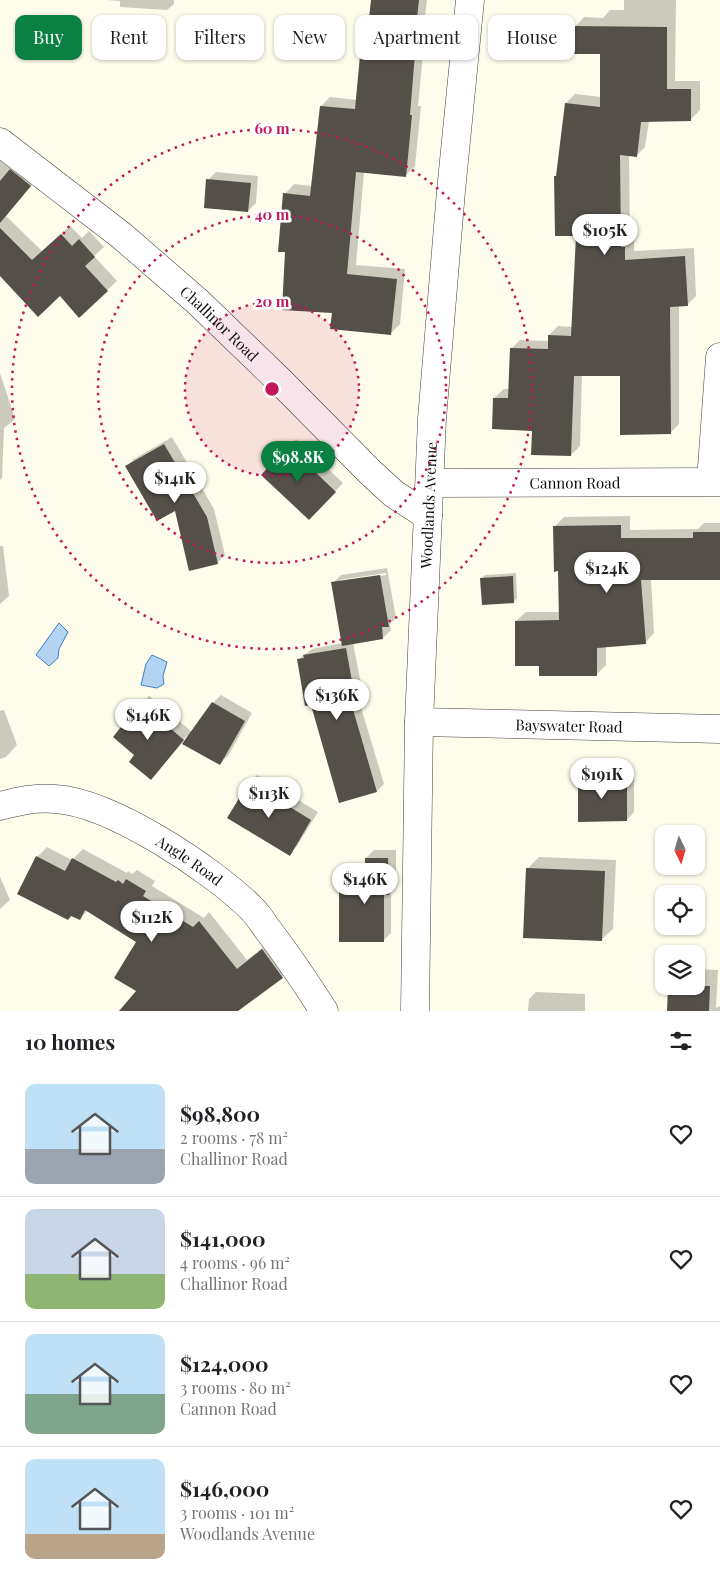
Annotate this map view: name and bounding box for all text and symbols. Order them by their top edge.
chip: Buy [15,15,82,60]
chip: Rent [92,15,166,60]
chip: Filters [176,15,264,60]
chip: New [274,15,345,60]
chip: Apartment [355,15,478,60]
chip: House [488,15,575,60]
text: 60 m [254,118,290,138]
text: 40 m [255,204,290,224]
pin: $105K [570,214,640,256]
text: $105K [583,219,627,240]
street label: Challinor Road [176,281,263,366]
text: 20 m [255,291,290,311]
centre of rings [263,380,281,398]
pin: $98.8K [257,440,339,483]
street label: Woodlands Avenue [416,442,441,570]
text: $98.8K [272,446,324,467]
pin: $141K [140,462,210,504]
text: $141K [154,467,196,488]
street label: Cannon Road [530,472,621,493]
pin: $124K [572,552,642,594]
text: $124K [585,557,629,578]
pin: $136K [302,678,372,721]
text: $136K [315,684,359,705]
pin: $146K [113,698,183,741]
text: $146K [126,704,170,725]
street label: Bayswater Road [515,714,623,737]
pin: $191K [567,758,637,800]
text: $191K [581,763,623,784]
pin: $113K [234,776,304,819]
text: $113K [249,782,289,803]
north arrow [655,825,705,875]
map controls [655,825,705,995]
street label: Angle Road [152,830,227,890]
pin: $146K [330,862,400,905]
text: $146K [343,868,387,889]
button: locate [655,885,705,935]
pin: $112K [117,900,187,943]
text: $112K [131,906,173,927]
button: layers [655,945,705,995]
text: 10 homes [25,1027,115,1055]
icon: filters [667,1027,695,1055]
text: $98,800 [180,1099,260,1127]
icon: home [65,1104,125,1164]
icon: heart [667,1120,695,1148]
text: 2 rooms · 78 m² [180,1127,288,1148]
text: Challinor Road [180,1148,288,1169]
text: $141,000 [180,1224,266,1252]
icon: home [65,1229,125,1289]
icon: heart [667,1245,695,1273]
text: 4 rooms · 96 m² [180,1252,290,1273]
text: Challinor Road [180,1273,288,1294]
text: $124,000 [180,1349,269,1377]
icon: home [65,1354,125,1414]
icon: heart [667,1370,695,1398]
text: 3 rooms · 80 m² [180,1377,291,1398]
text: Cannon Road [180,1398,277,1419]
text: $146,000 [180,1474,269,1502]
icon: home [65,1479,125,1539]
icon: heart [667,1495,695,1523]
text: 3 rooms · 101 m² [180,1502,294,1523]
text: Woodlands Avenue [180,1523,315,1544]

